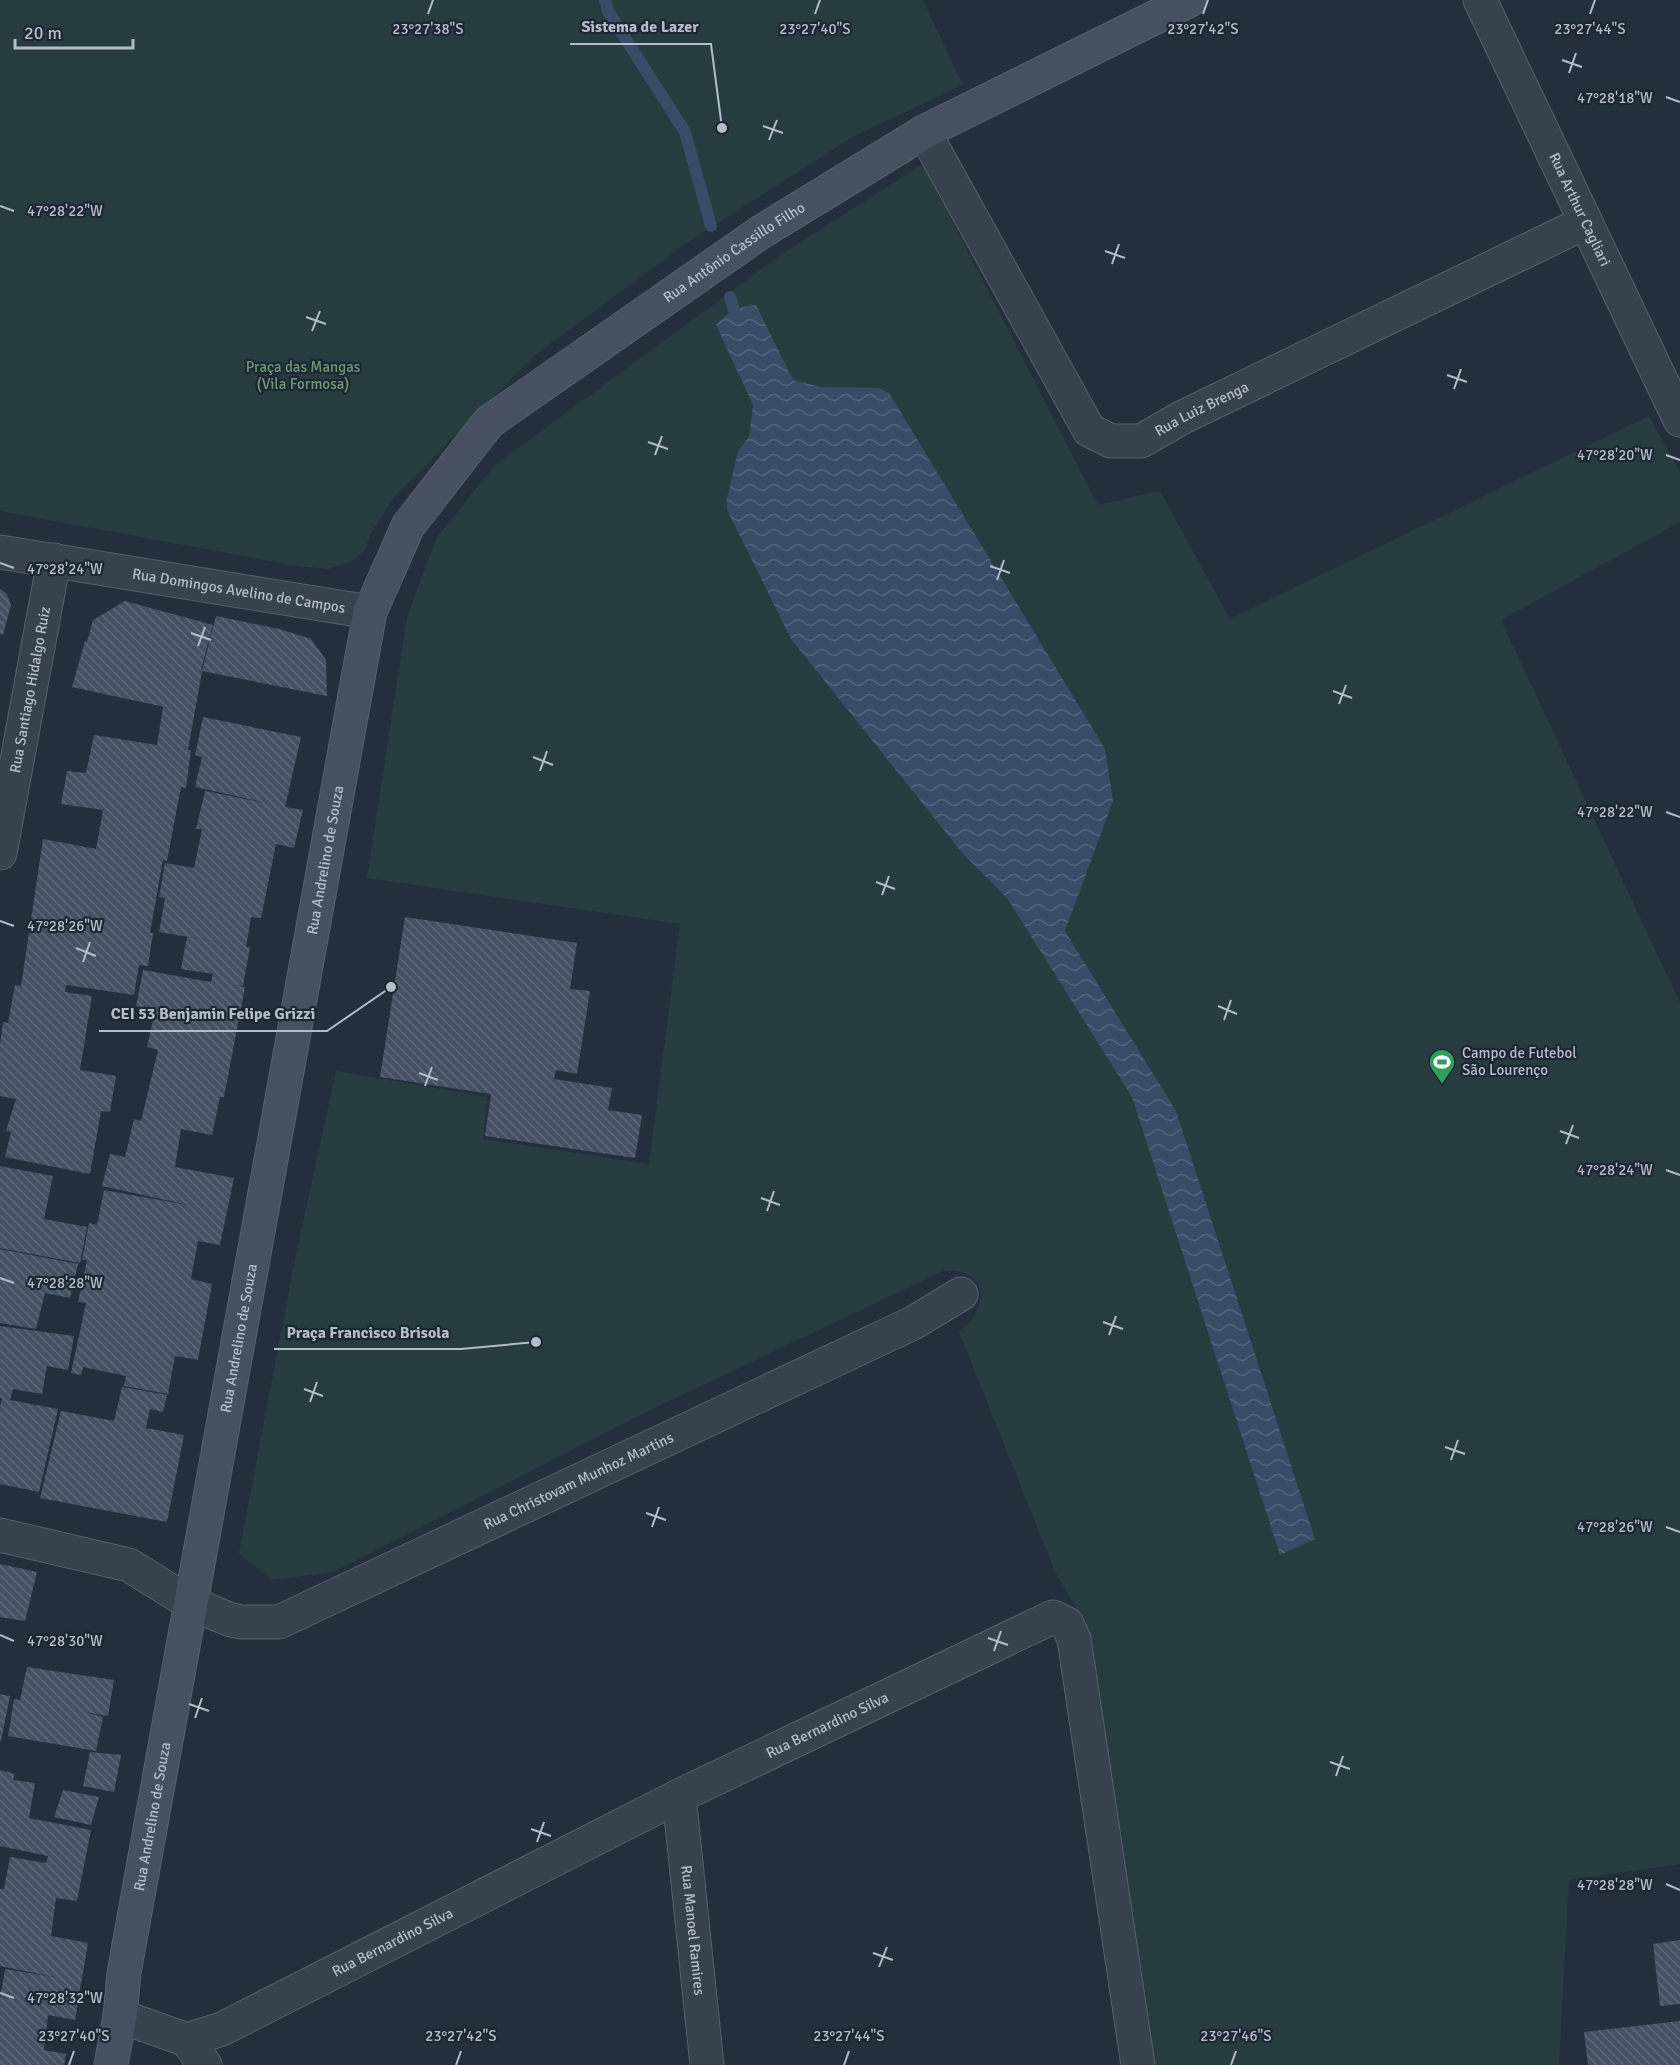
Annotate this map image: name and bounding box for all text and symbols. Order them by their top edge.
callout: Sistema de Lazer [570,10,711,44]
scale bar [15,12,134,50]
text: Sistema de Lazer [581,17,699,37]
text: 23°27'38"S [392,20,464,38]
text: 23°27'40"S [779,20,851,38]
text: 23°27'42"S [1167,20,1239,38]
text: 23°27'44"S [1554,20,1626,38]
text: 20 m [24,22,62,44]
text: 47°28'18"W [1577,89,1653,107]
street label: Rua Arthur Cagliari [1545,150,1614,269]
street label: Rua Antônio Cassillo Filho [660,198,808,307]
text: 47°28'22"W [27,202,103,220]
park label: Praça das Mangas (Vila Formosa) [246,358,361,393]
street label: Rua Luiz Brenga [1152,378,1252,440]
text: 47°28'20"W [1577,446,1653,464]
text: 47°28'24"W [27,560,103,578]
street label: Rua Domingos Avelino de Campos [131,565,347,617]
street label: Rua Santiago Hidalgo Ruiz [6,605,54,774]
street label: Rua Andrelino de Souza [303,784,347,936]
text: 47°28'22"W [1577,803,1653,821]
text: 47°28'26"W [27,917,103,935]
callout: CEI 53 Benjamin Felipe Grizzi [99,997,327,1031]
text: CEI 53 Benjamin Felipe Grizzi [111,1004,315,1024]
place label: Campo de Futebol São Lourenço [1462,1044,1577,1079]
sports icon: Campo de Futebol São Lourenço [1427,1047,1457,1085]
text: 47°28'24"W [1577,1161,1653,1179]
street label: Rua Andrelino de Souza [216,1262,261,1414]
text: 47°28'28"W [27,1274,103,1292]
callout: Praça Francisco Brisola [274,1315,461,1349]
text: Praça Francisco Brisola [286,1323,450,1343]
street label: Rua Christovam Munhoz Martins [481,1428,677,1533]
text: 47°28'26"W [1577,1518,1653,1536]
text: 47°28'30"W [27,1632,103,1650]
street label: Rua Bernardino Silva [763,1688,891,1762]
street label: Rua Andrelino de Souza [130,1741,175,1892]
street label: Rua Manoel Ramires [677,1864,709,1997]
text: 47°28'28"W [1577,1876,1653,1894]
street label: Rua Bernardino Silva [329,1904,456,1980]
text: 47°28'32"W [27,1989,103,2007]
text: 23°27'40"S [38,2027,110,2045]
text: 23°27'42"S [425,2027,497,2045]
text: 23°27'44"S [813,2027,885,2045]
text: 23°27'46"S [1200,2027,1272,2045]

